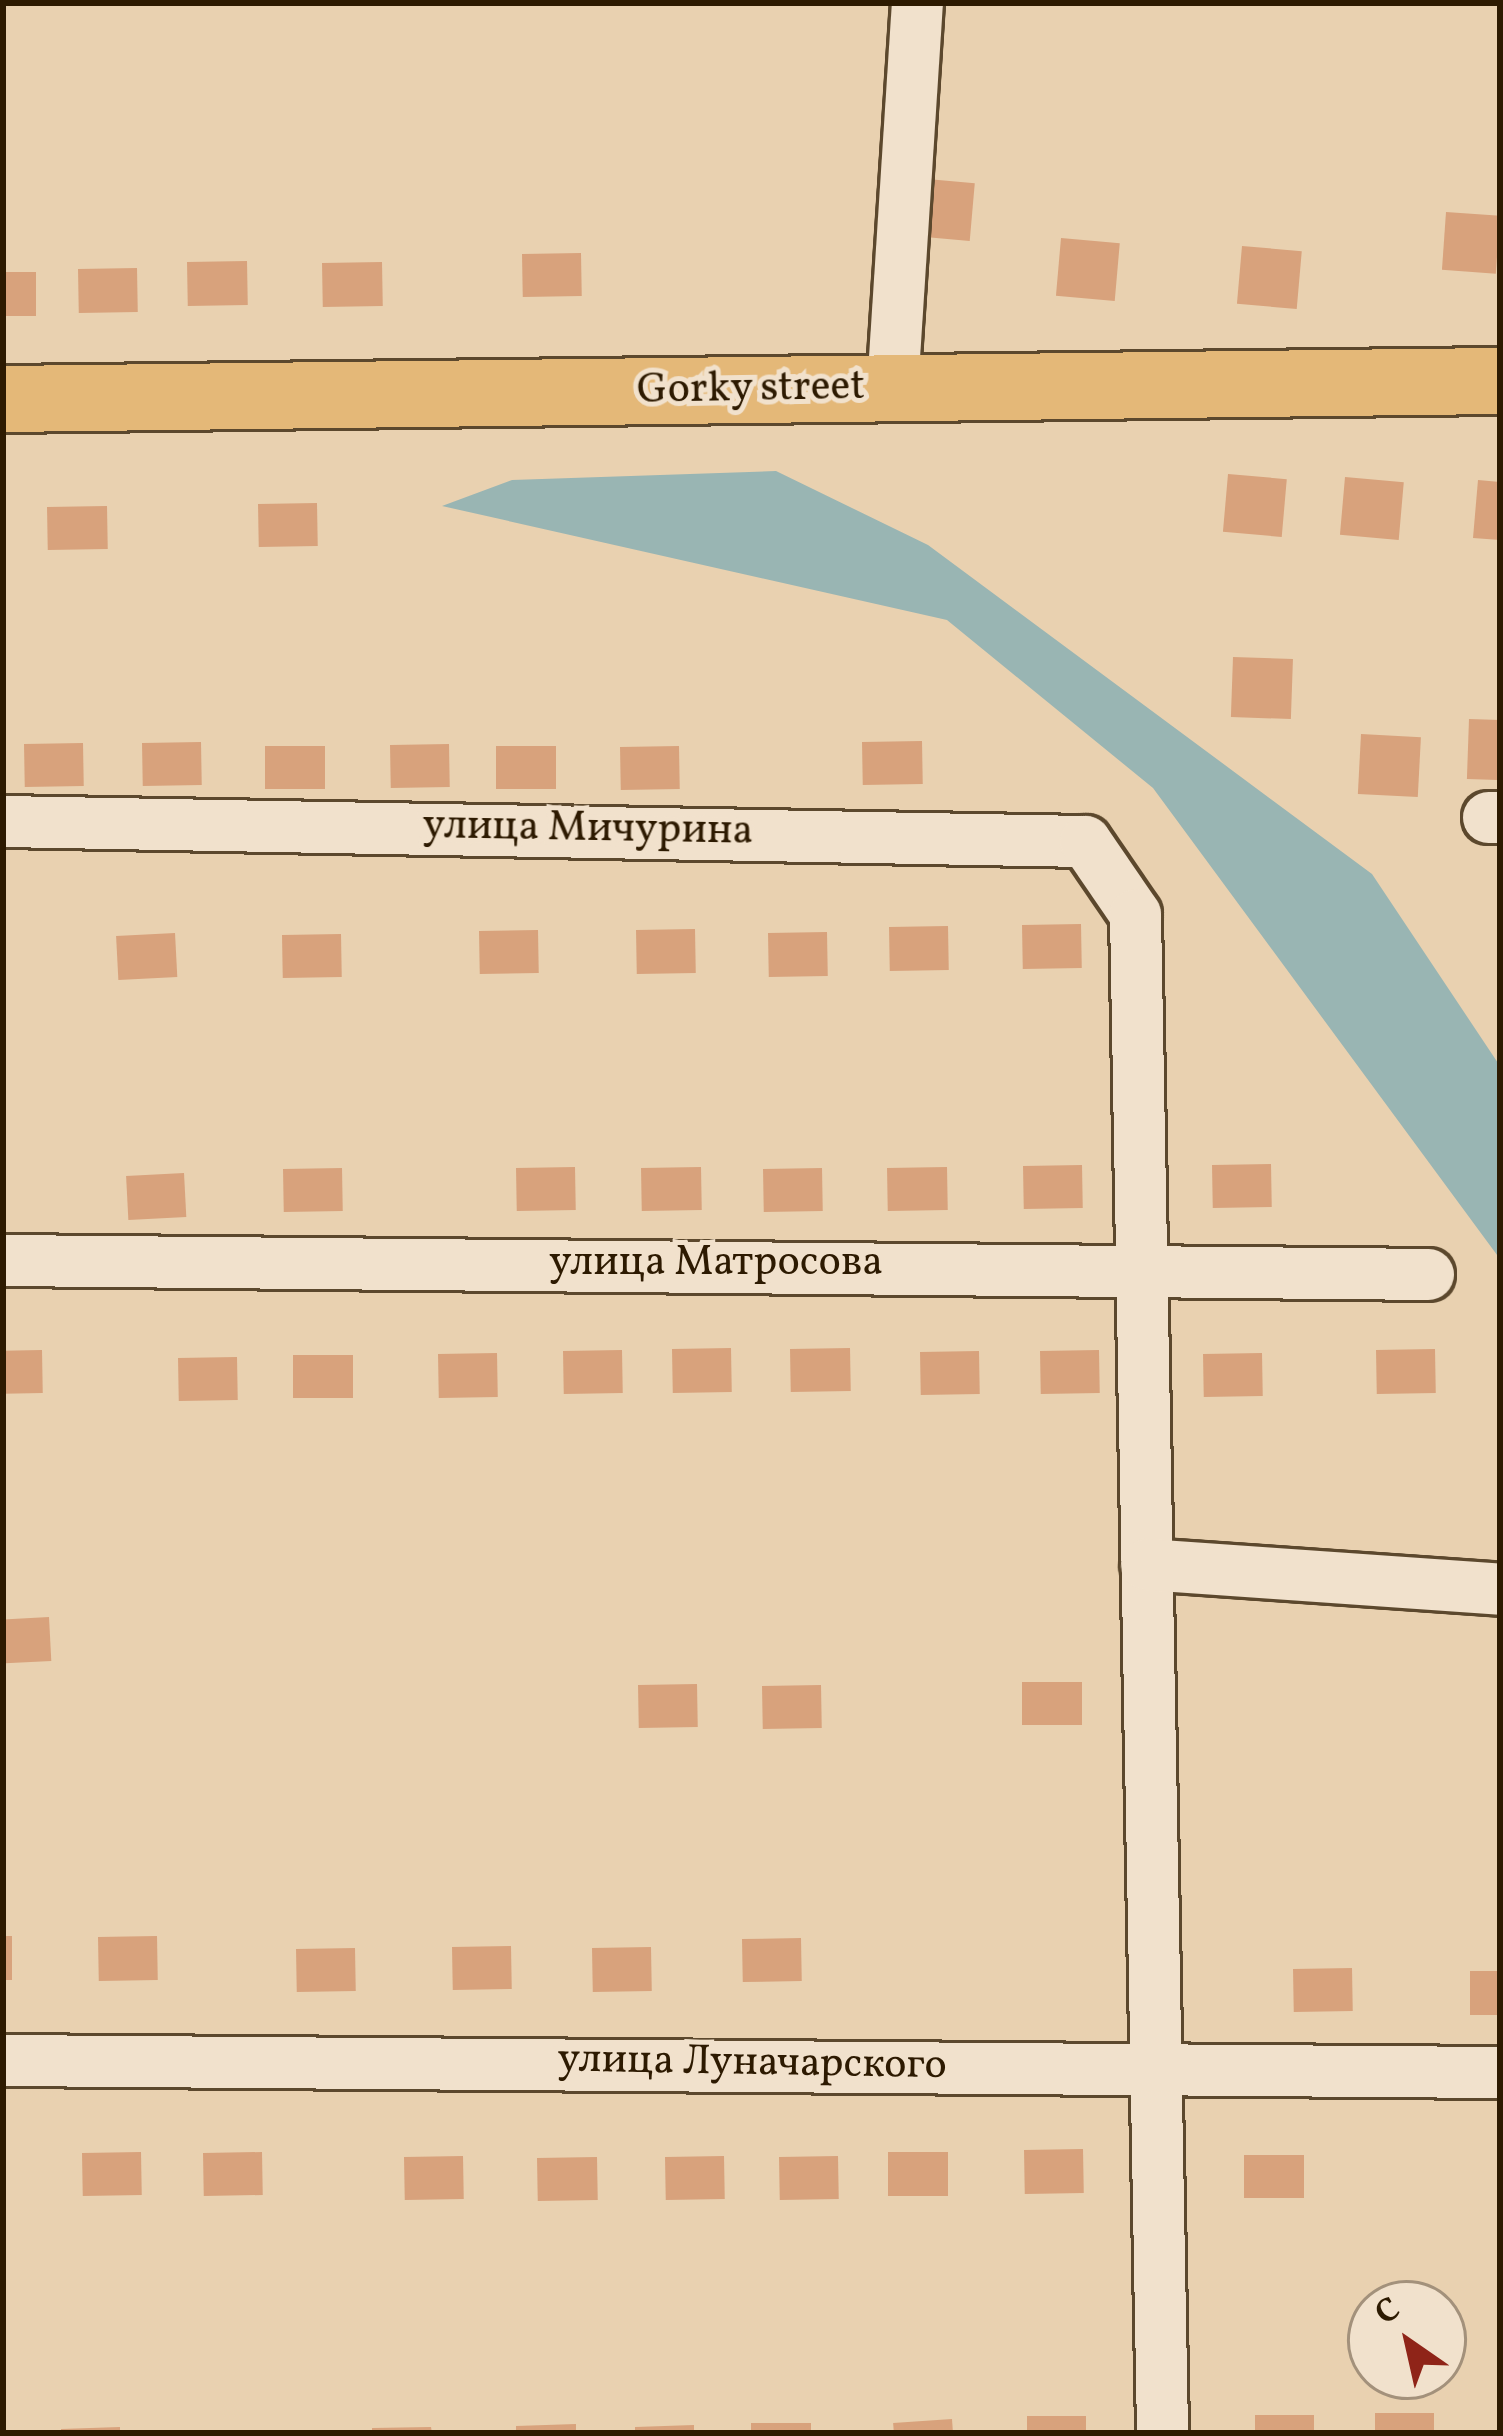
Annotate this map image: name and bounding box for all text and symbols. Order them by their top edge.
street label: Gorky street [636,363,866,417]
street label: улица Мичурина [422,802,754,858]
street label: улица Матросова [549,1239,883,1289]
street label: улица Луначарского [557,2035,947,2093]
north arrow [1347,2280,1467,2400]
text: С [1367,2288,1410,2338]

